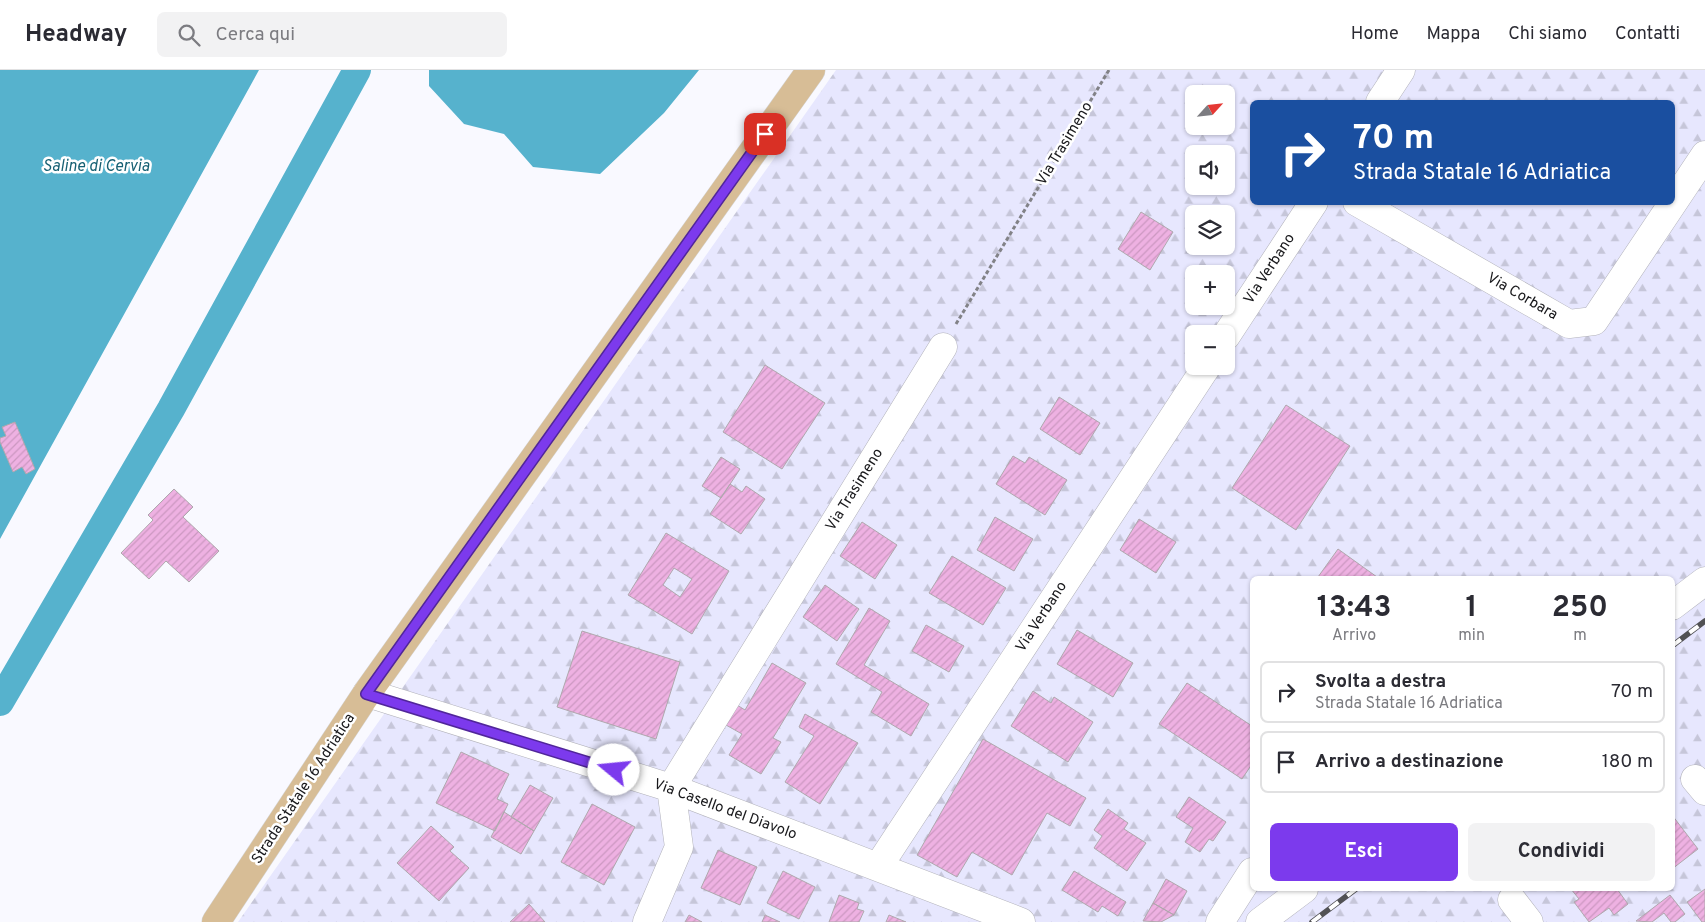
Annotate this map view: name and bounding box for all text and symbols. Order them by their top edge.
search box [157,12,507,57]
text: Headway [25,20,127,50]
icon: search [175,21,203,49]
text: Cerca qui [215,23,295,47]
text: Home [1351,23,1399,46]
text: Mappa [1427,23,1480,46]
text: Chi siamo [1508,23,1587,46]
text: Contatti [1615,23,1680,46]
north arrow [1185,85,1235,135]
map controls [1185,85,1235,375]
street label: Via Trasimeno [1033,99,1097,189]
pin [744,113,786,155]
text: 70 m [1353,117,1434,161]
icon: arrive [751,120,779,148]
icon: right [1270,120,1335,185]
button: sound [1185,145,1235,195]
water label: Saline di Cervia [43,157,150,177]
text: Strada Statale 16 Adriatica [1353,160,1611,187]
button: layers [1185,205,1235,255]
street label: Via Verbano [1240,230,1300,308]
button: + [1185,265,1235,315]
street label: Via Corbara [1483,269,1561,325]
button: − [1185,325,1235,375]
street label: Via Trasimeno [822,445,888,535]
street label: Via Verbano [1012,578,1072,656]
text: 13:43 [1317,590,1391,627]
text: 1 [1466,590,1478,627]
text: 250 [1552,590,1608,627]
text: Arrivo [1332,626,1376,646]
text: min [1458,626,1485,646]
text: m [1573,626,1587,646]
text: Svolta a destra [1315,670,1446,694]
icon: right [1272,678,1300,706]
text: 70 m [1611,680,1653,704]
text: Strada Statale 16 Adriatica [1315,694,1503,714]
street label: Strada Statale 16 Adriatica [248,710,360,868]
position arrow [587,743,639,795]
icon: arrive [1272,748,1300,776]
text: Arrivo a destinazione [1315,750,1504,774]
text: 180 m [1602,750,1653,774]
street label: Via Casello del Diavolo [651,775,799,845]
button: Esci [1270,823,1458,881]
button: Condividi [1468,823,1655,881]

